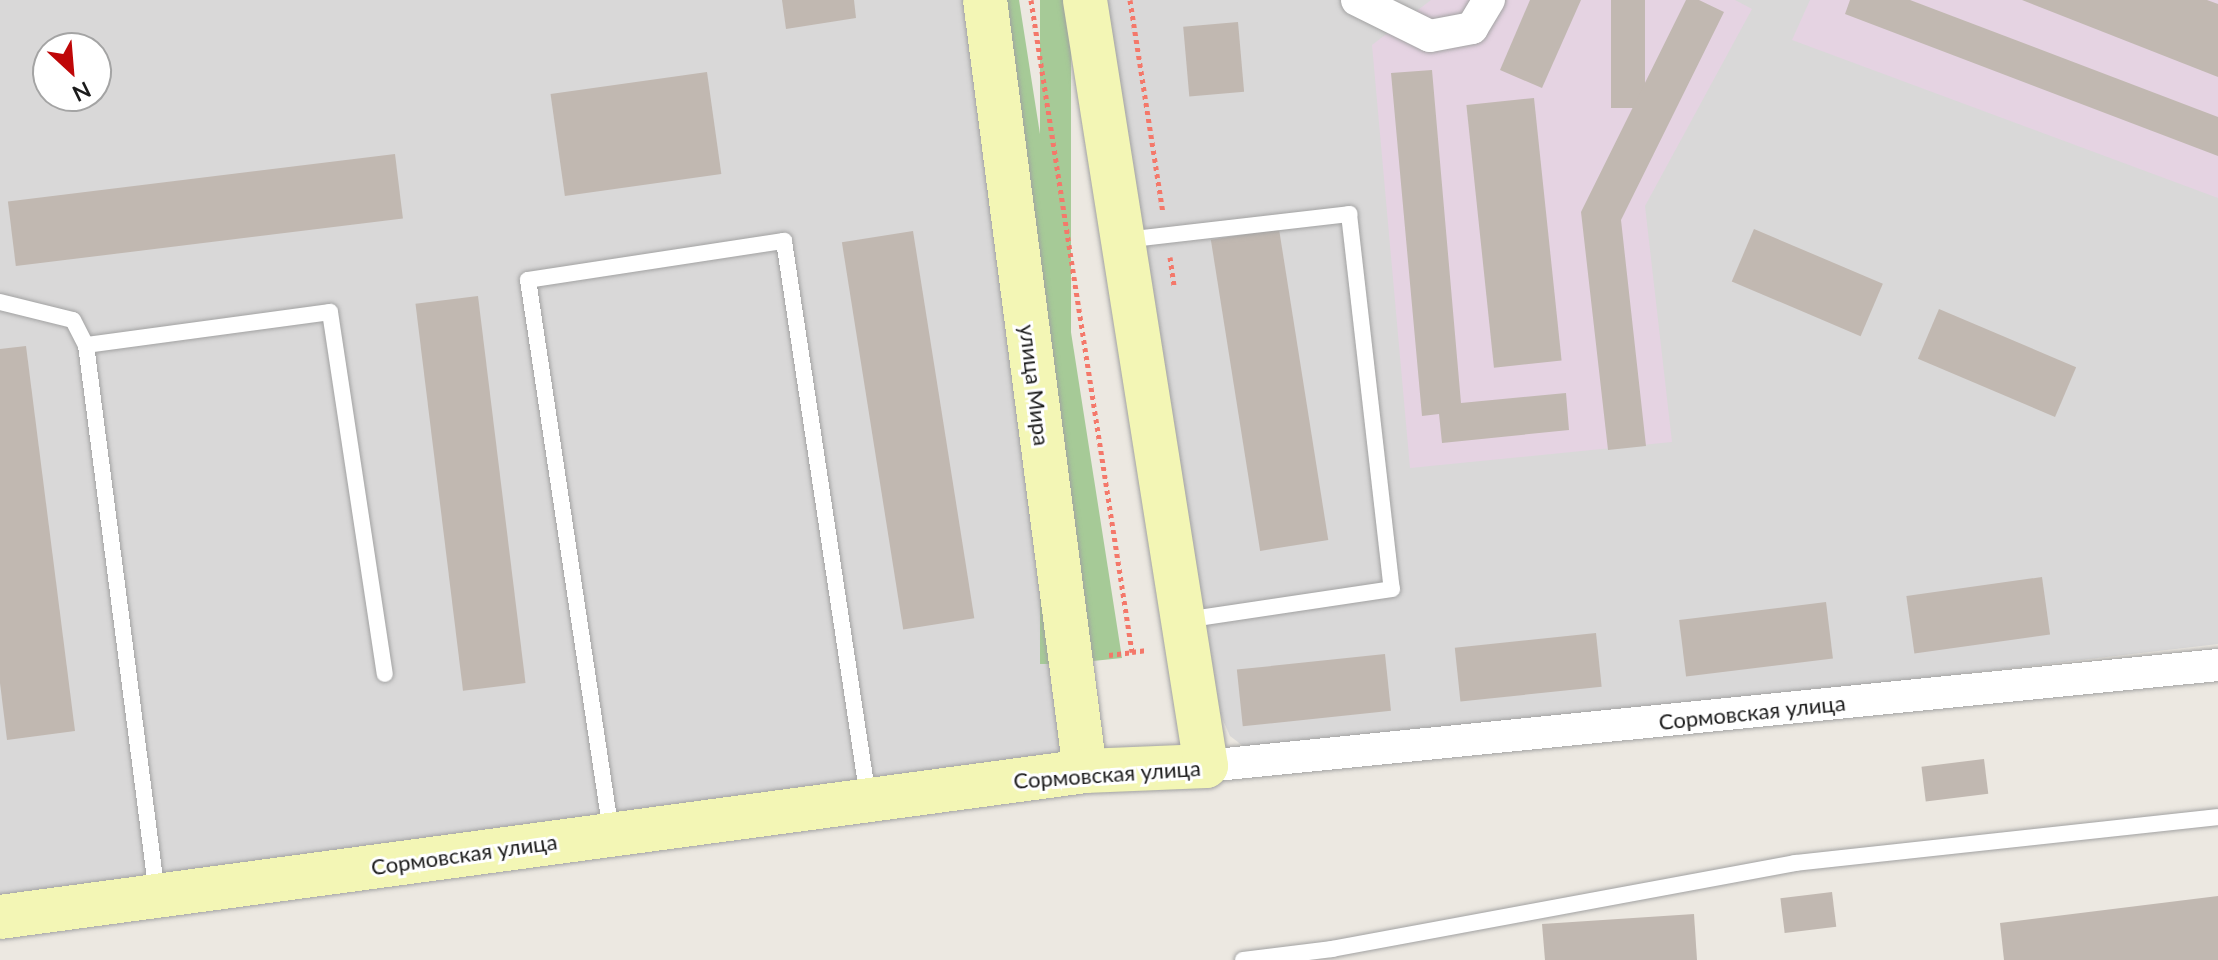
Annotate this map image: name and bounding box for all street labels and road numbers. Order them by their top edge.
street label: улица Мира [1014,323,1056,447]
street label: Сормовская улица [1657,689,1847,735]
street label: Сормовская улица [1013,754,1201,794]
street label: Сормовская улица [369,828,559,880]

